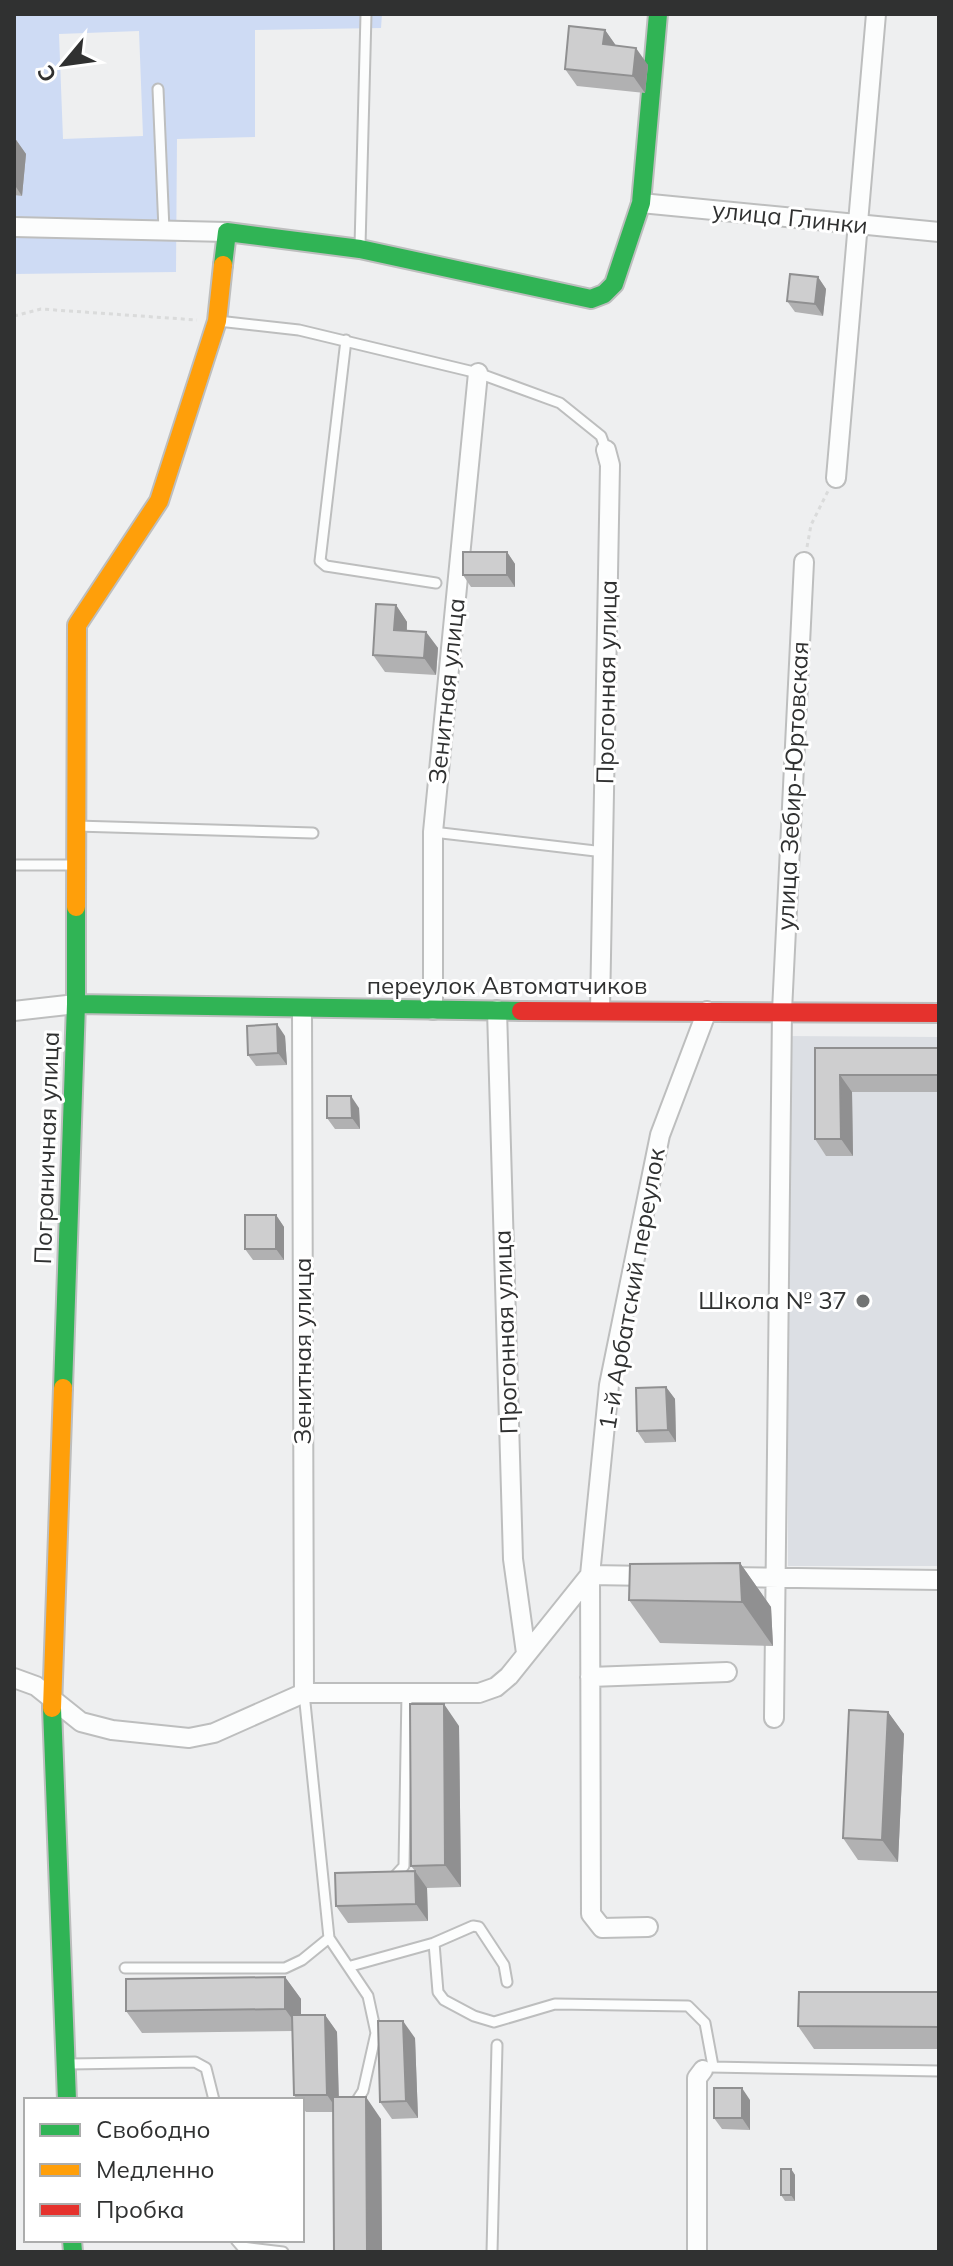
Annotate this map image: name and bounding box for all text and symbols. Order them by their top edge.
north arrow [24,24,104,104]
text: С [31,60,62,87]
street label: улица Глинки [711,194,869,240]
street label: Прогонная улица [589,580,623,784]
street label: Зенитная улица [421,596,471,785]
street label: улица Зебир-Юртовская [769,641,815,931]
street label: переулок Автоматчиков [367,970,647,1000]
street label: Пограничная улица [27,1031,65,1265]
street label: 1-й Арбатский переулок [591,1146,671,1432]
street label: Прогонная улица [486,1229,524,1435]
street label: Зенитная улица [287,1258,317,1444]
place label: Школа № 37 [698,1285,847,1315]
marker: Школа № 37 [854,1292,872,1310]
legend [24,2098,304,2242]
text: Свободно [96,2114,211,2144]
text: Медленно [96,2154,215,2184]
text: Пробка [96,2194,184,2224]

